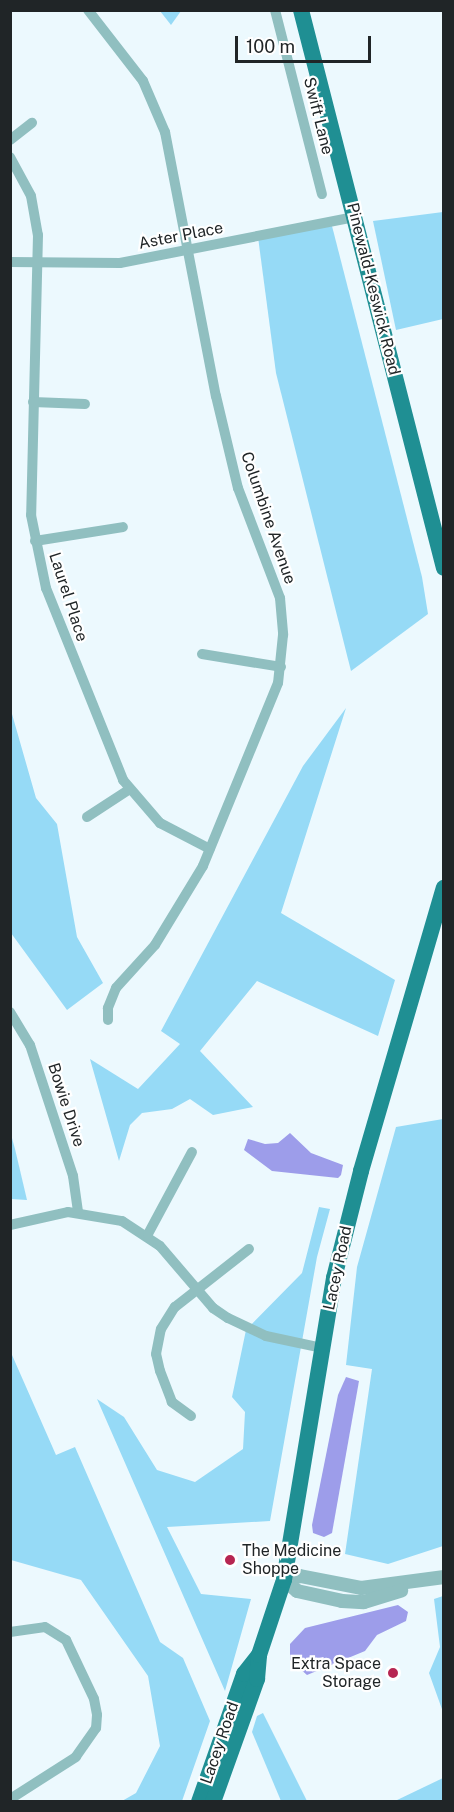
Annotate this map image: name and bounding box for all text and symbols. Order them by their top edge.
scale bar [238,24,374,62]
text: 100 m [246,36,295,57]
street label: Swift Lane [299,75,337,157]
street label: Pinewald-Keswick Road [342,201,404,377]
street label: Aster Place [137,218,225,254]
street label: Columbine Avenue [236,449,300,587]
street label: Laurel Place [45,550,91,644]
street label: Bowie Drive [43,1060,89,1150]
street label: Lacey Road [320,1224,356,1312]
place label: The Medicine Shoppe [242,1541,341,1579]
marker: The Medicine Shoppe [223,1553,237,1567]
place label: Extra Space Storage [291,1654,381,1692]
marker: Extra Space Storage [386,1666,400,1680]
street label: Lacey Road [197,1699,243,1787]

